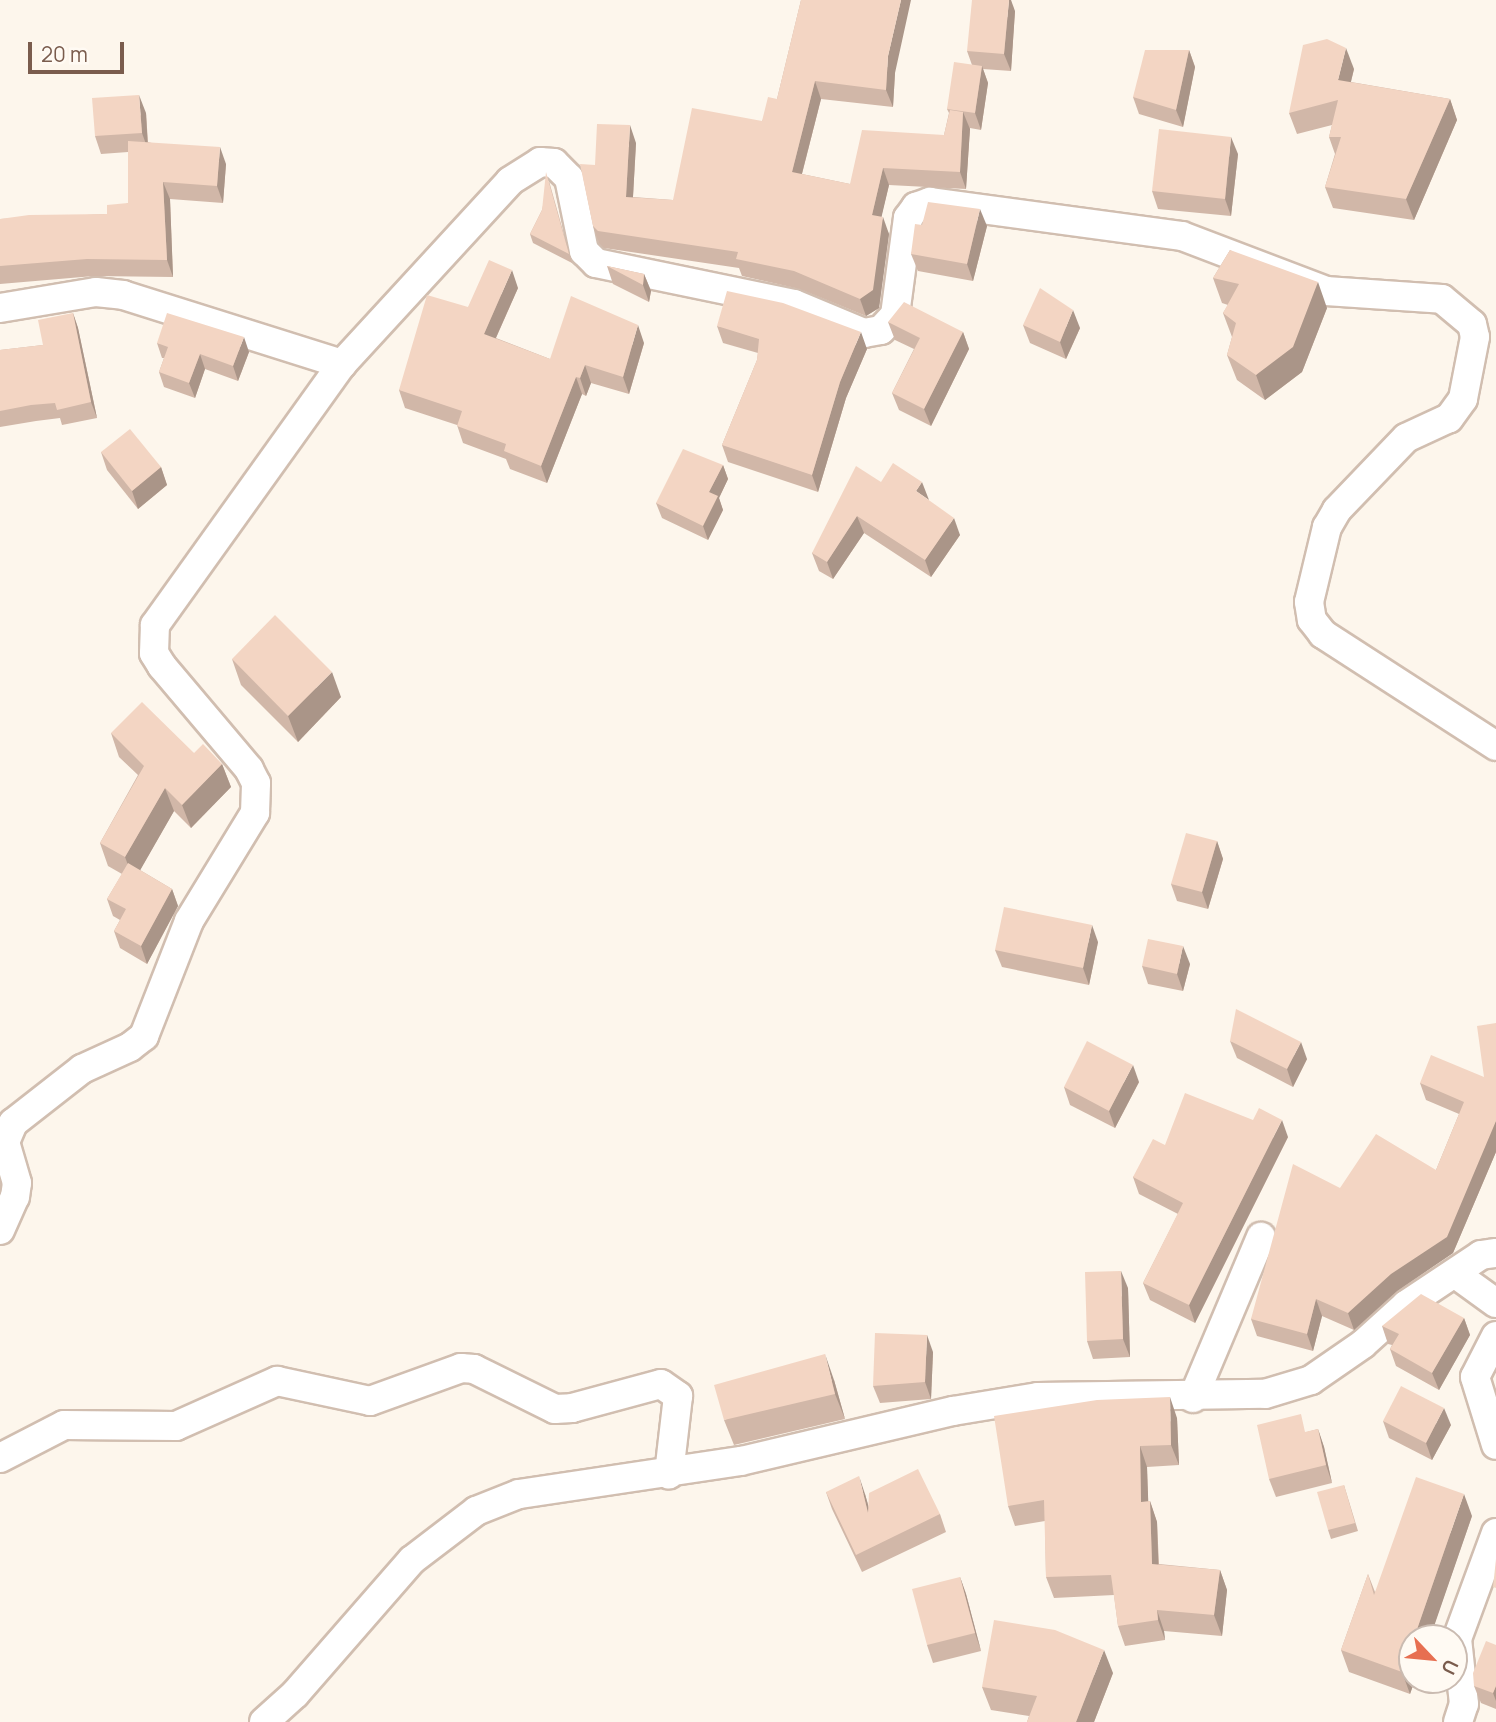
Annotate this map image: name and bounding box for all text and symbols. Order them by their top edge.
scale bar [32,28,128,72]
text: 20 m [41,40,88,68]
north arrow [1398,1624,1468,1694]
text: U [1435,1655,1465,1679]

